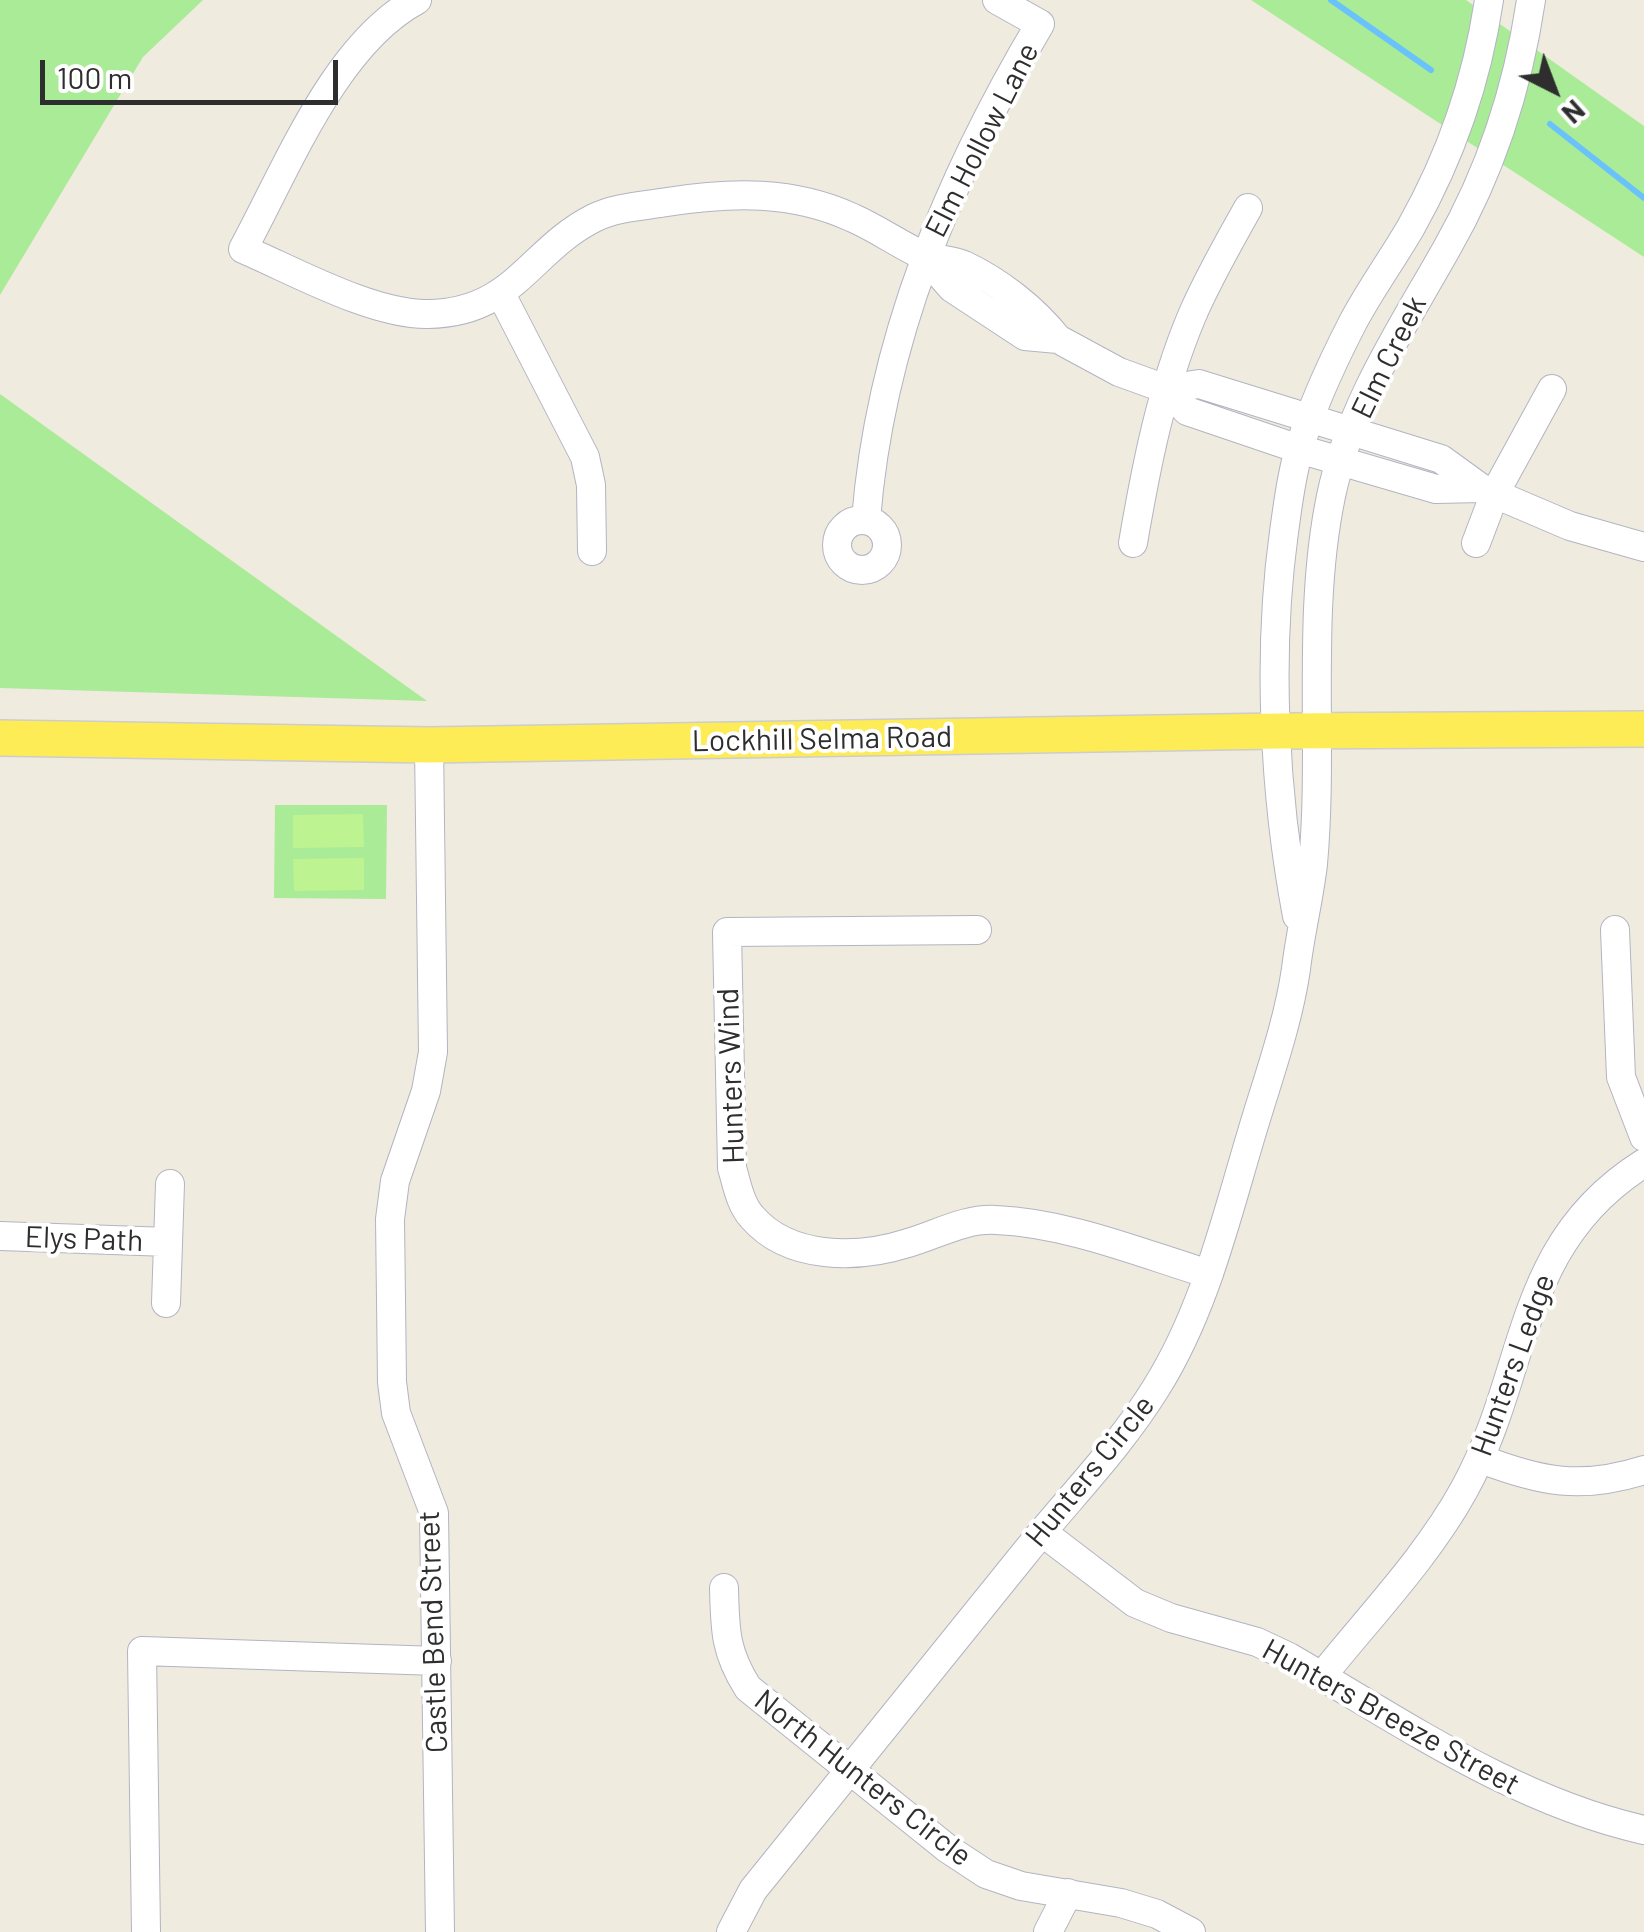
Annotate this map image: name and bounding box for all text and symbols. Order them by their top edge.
street label: Elm Hollow Lane [918,37,1046,243]
scale bar [45,40,342,102]
north arrow [1504,40,1604,140]
text: 100 m [57,59,132,95]
text: N [1556,93,1592,131]
street label: Elm Creek [1344,290,1434,424]
street label: Lockhill Selma Road [691,719,953,759]
street label: Hunters Wind [710,987,752,1165]
street label: Elys Path [24,1219,144,1259]
street label: Hunters Ledge [1463,1269,1563,1461]
street label: Hunters Circle [1018,1388,1162,1554]
street label: Castle Bend Street [411,1510,455,1754]
street label: Hunters Breeze Street [1256,1631,1526,1803]
street label: North Hunters Circle [747,1682,979,1874]

